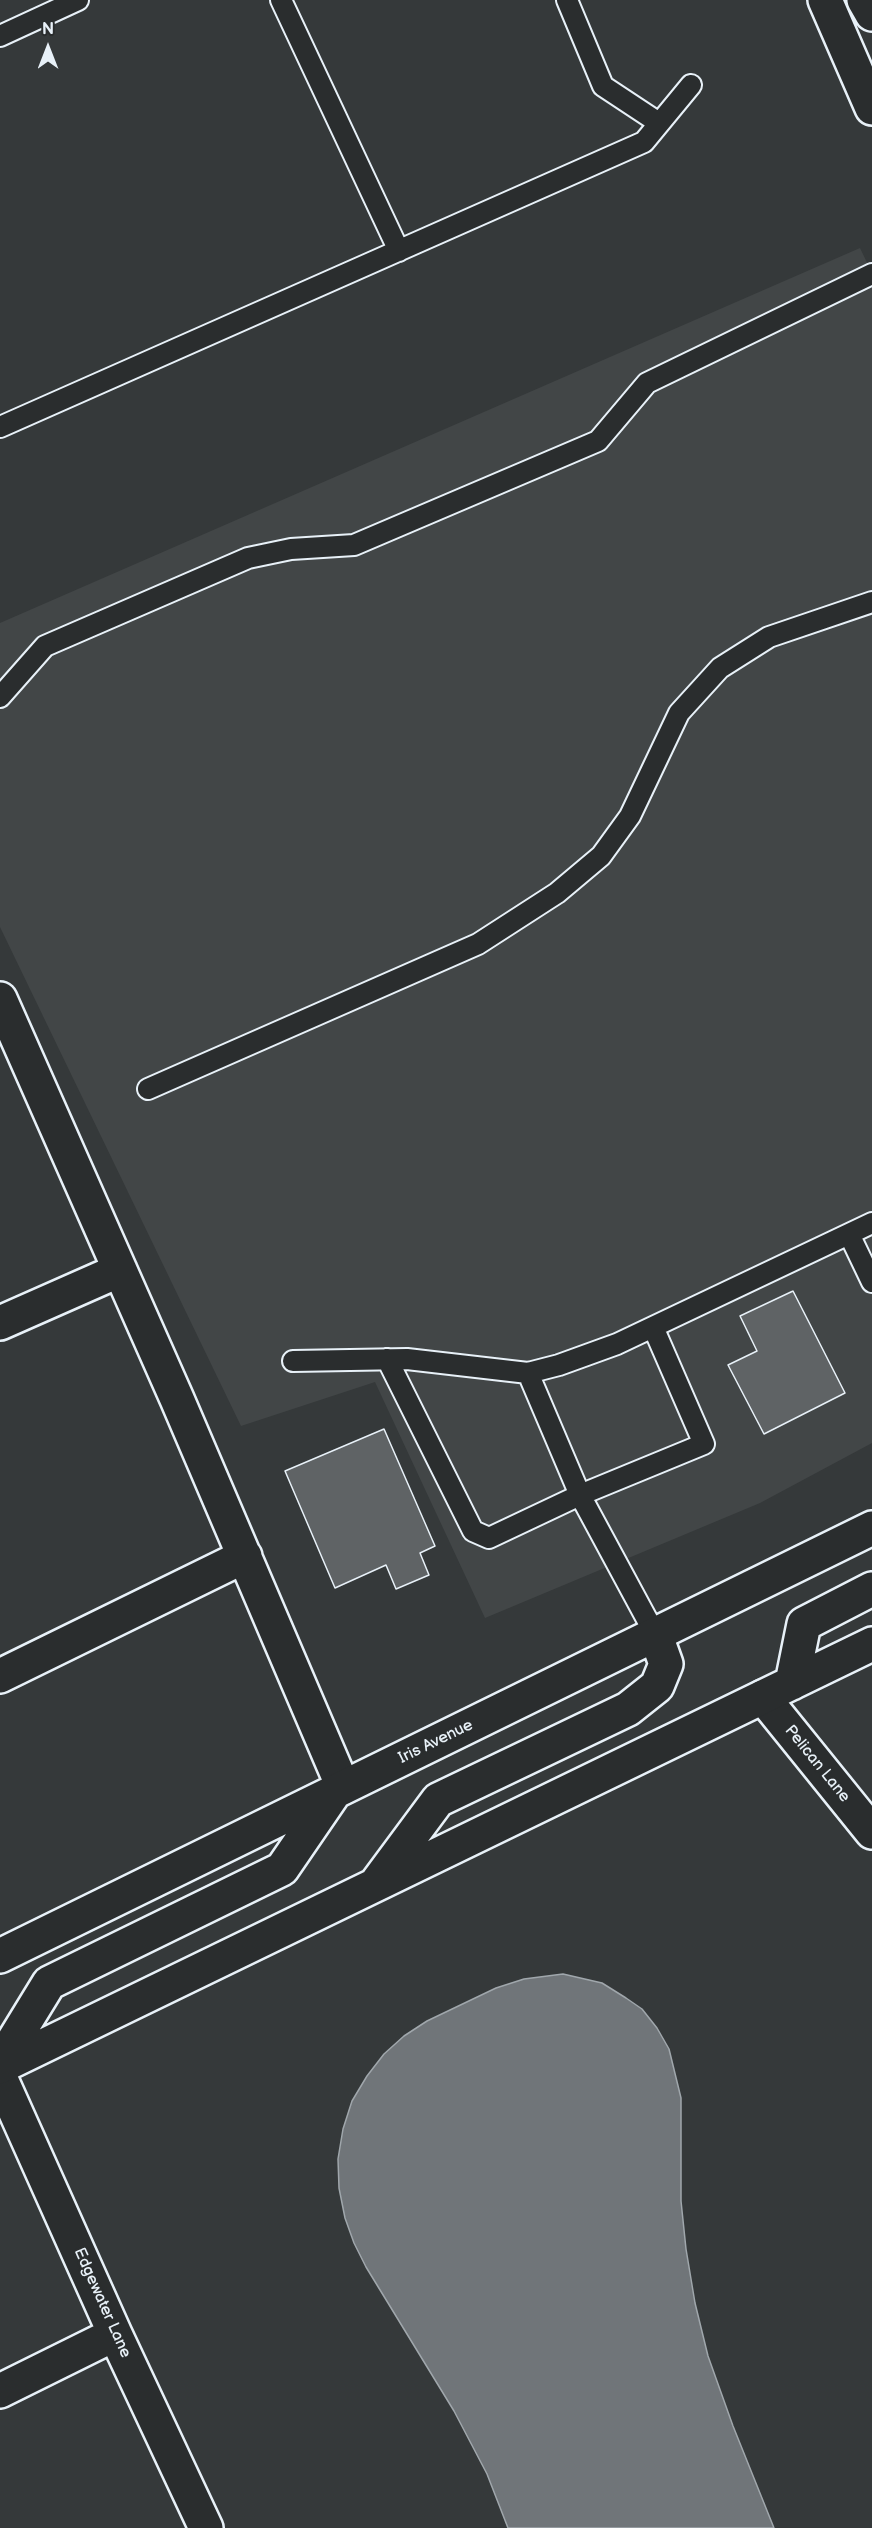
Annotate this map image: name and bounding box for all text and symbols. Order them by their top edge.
north arrow [18,18,78,78]
text: N [42,20,54,39]
street label: Iris Avenue [396,1716,476,1768]
street label: Pelican Lane [780,1722,854,1806]
street label: Edgewater Lane [69,2245,135,2361]

